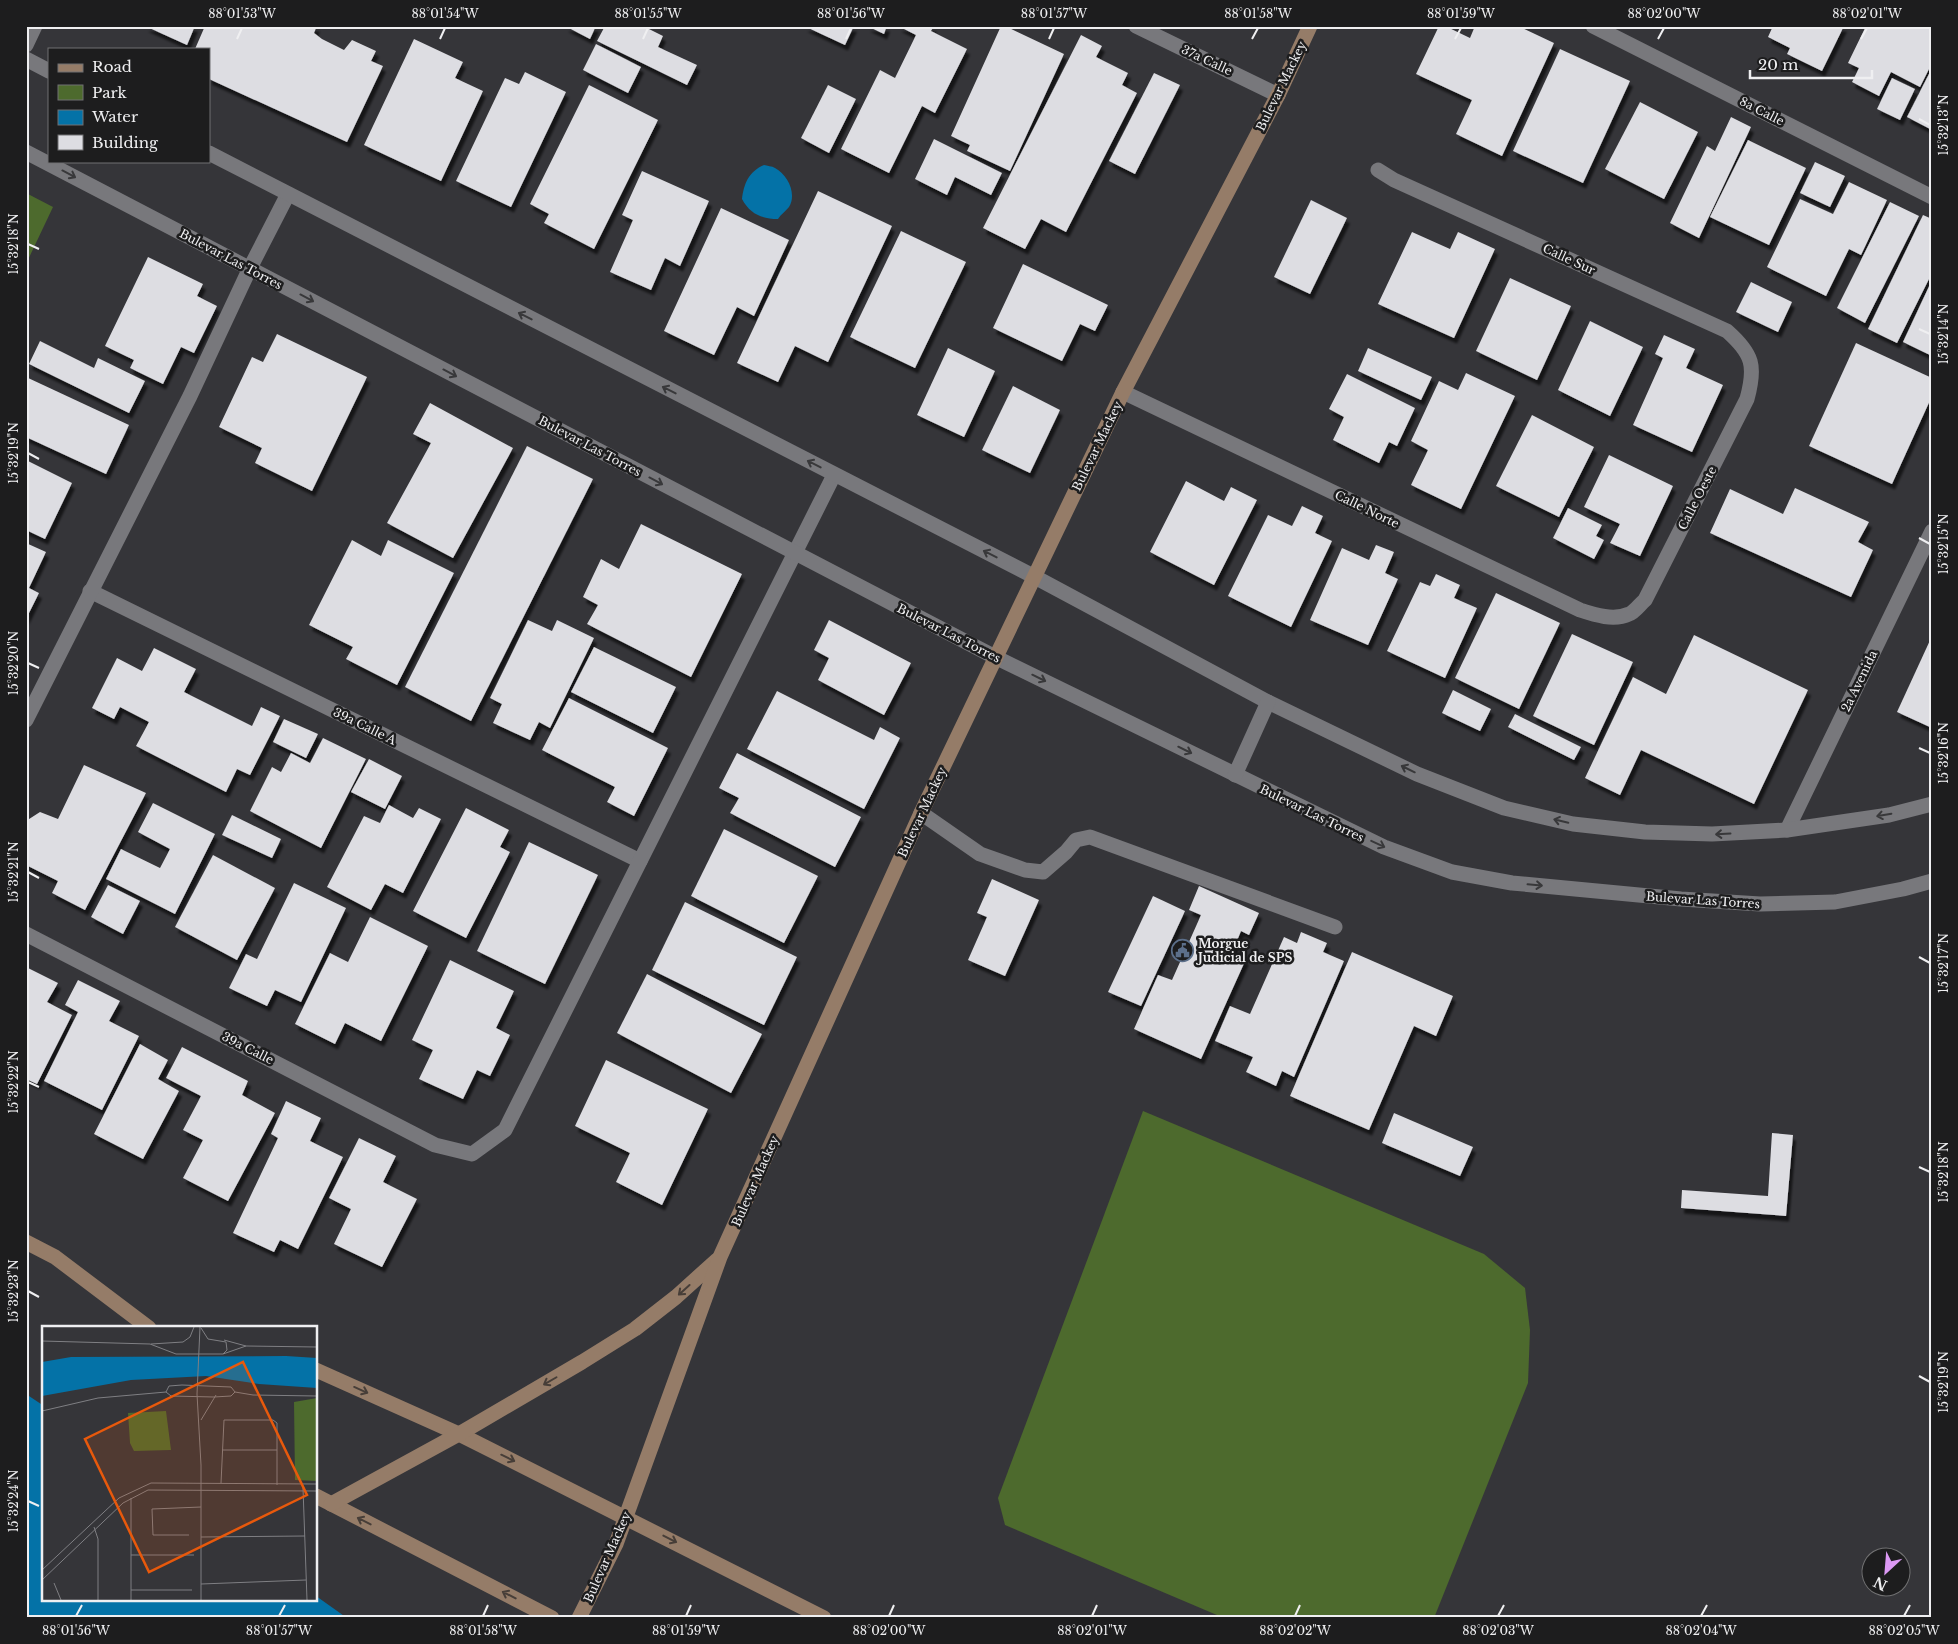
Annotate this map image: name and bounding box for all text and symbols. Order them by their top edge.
text: 88°01'53"W [208,6,277,21]
text: 88°01'54"W [411,6,479,21]
text: 88°01'55"W [614,6,682,21]
text: 88°01'56"W [817,6,886,21]
text: 88°01'57"W [1021,6,1088,21]
text: 88°01'58"W [1224,6,1293,21]
text: 88°01'59"W [1427,6,1496,21]
text: 88°02'00"W [1628,6,1701,21]
text: 88°02'01"W [1832,6,1903,21]
street label: Bulevar Mackey [1253,38,1309,133]
street label: 37a Calle [1179,42,1235,78]
legend [48,48,210,162]
scale bar [1750,48,1873,80]
text: 20 m [1758,55,1798,74]
text: Road [92,57,132,76]
text: Park [92,83,128,102]
street label: 8a Calle [1737,93,1787,129]
text: 15°32'13"N [1936,94,1951,156]
text: Water [91,107,139,126]
text: Building [92,133,159,152]
one-way arrow [62,169,77,179]
text: 15°32'18"N [6,213,21,275]
street label: Bulevar Las Torres [177,226,285,292]
street label: Calle Sur [1540,240,1598,278]
one-way arrow [299,293,314,303]
text: 15°32'14"N [1936,303,1951,365]
one-way arrow [518,311,533,320]
one-way arrow [443,368,458,378]
one-way arrow [662,385,677,395]
street label: Bulevar Mackey [1069,398,1125,493]
street label: Bulevar Las Torres [536,413,644,479]
text: 15°32'19"N [6,422,21,484]
one-way arrow [807,459,822,468]
street label: Calle Oeste [1675,464,1720,532]
one-way arrow [649,476,664,486]
street label: Calle Norte [1332,487,1402,531]
text: 15°32'15"N [1936,513,1951,575]
one-way arrow [983,549,998,558]
street label: Bulevar Las Torres [895,600,1003,666]
text: 15°32'20"N [6,630,21,695]
street label: 2a Avenida [1838,648,1880,714]
one-way arrow [1031,674,1046,684]
street label: 39a Calle A [331,704,400,748]
text: 15°32'16"N [1936,722,1951,784]
one-way arrow [1177,746,1192,756]
street label: Bulevar Mackey [894,764,950,860]
one-way arrow [1401,764,1416,773]
street label: Bulevar Las Torres [1257,781,1367,845]
one-way arrow [1877,811,1893,821]
one-way arrow [1554,816,1570,825]
one-way arrow [1715,829,1731,838]
one-way arrow [1370,840,1385,850]
text: 15°32'21"N [6,841,21,903]
one-way arrow [1526,880,1542,890]
street label: Bulevar Las Torres [1646,889,1760,911]
text: 15°32'17"N [1936,933,1951,993]
place label: Morgue Judicial de SPS [1195,936,1292,965]
public building icon: Morgue Judicial de SPS [1170,938,1194,962]
street label: 39a Calle [220,1029,276,1067]
text: 15°32'22"N [6,1050,21,1114]
street label: Bulevar Mackey [728,1133,782,1229]
text: 15°32'18"N [1936,1141,1951,1203]
text: 15°32'23"N [6,1259,21,1323]
one-way arrow [677,1284,690,1296]
inset map [42,1326,318,1602]
text: 15°32'19"N [1936,1351,1951,1413]
one-way arrow [542,1376,557,1386]
one-way arrow [353,1386,368,1396]
one-way arrow [500,1454,515,1463]
text: 15°32'24"N [6,1469,21,1533]
street label: Bulevar Mackey [580,1509,634,1605]
one-way arrow [357,1516,372,1525]
one-way arrow [662,1535,677,1544]
north arrow [1860,1546,1910,1596]
text: N [1870,1573,1890,1595]
one-way arrow [501,1590,516,1600]
text: 88°01'56"W [42,1623,111,1638]
text: 88°01'57"W [246,1623,313,1638]
text: 88°01'58"W [449,1623,518,1638]
text: 88°01'59"W [652,1623,721,1638]
text: 88°02'00"W [853,1623,926,1638]
text: 88°02'01"W [1057,1623,1128,1638]
text: 88°02'02"W [1259,1623,1332,1638]
text: 88°02'03"W [1462,1623,1535,1638]
text: 88°02'04"W [1665,1623,1737,1638]
text: 88°02'05"W [1868,1623,1940,1638]

